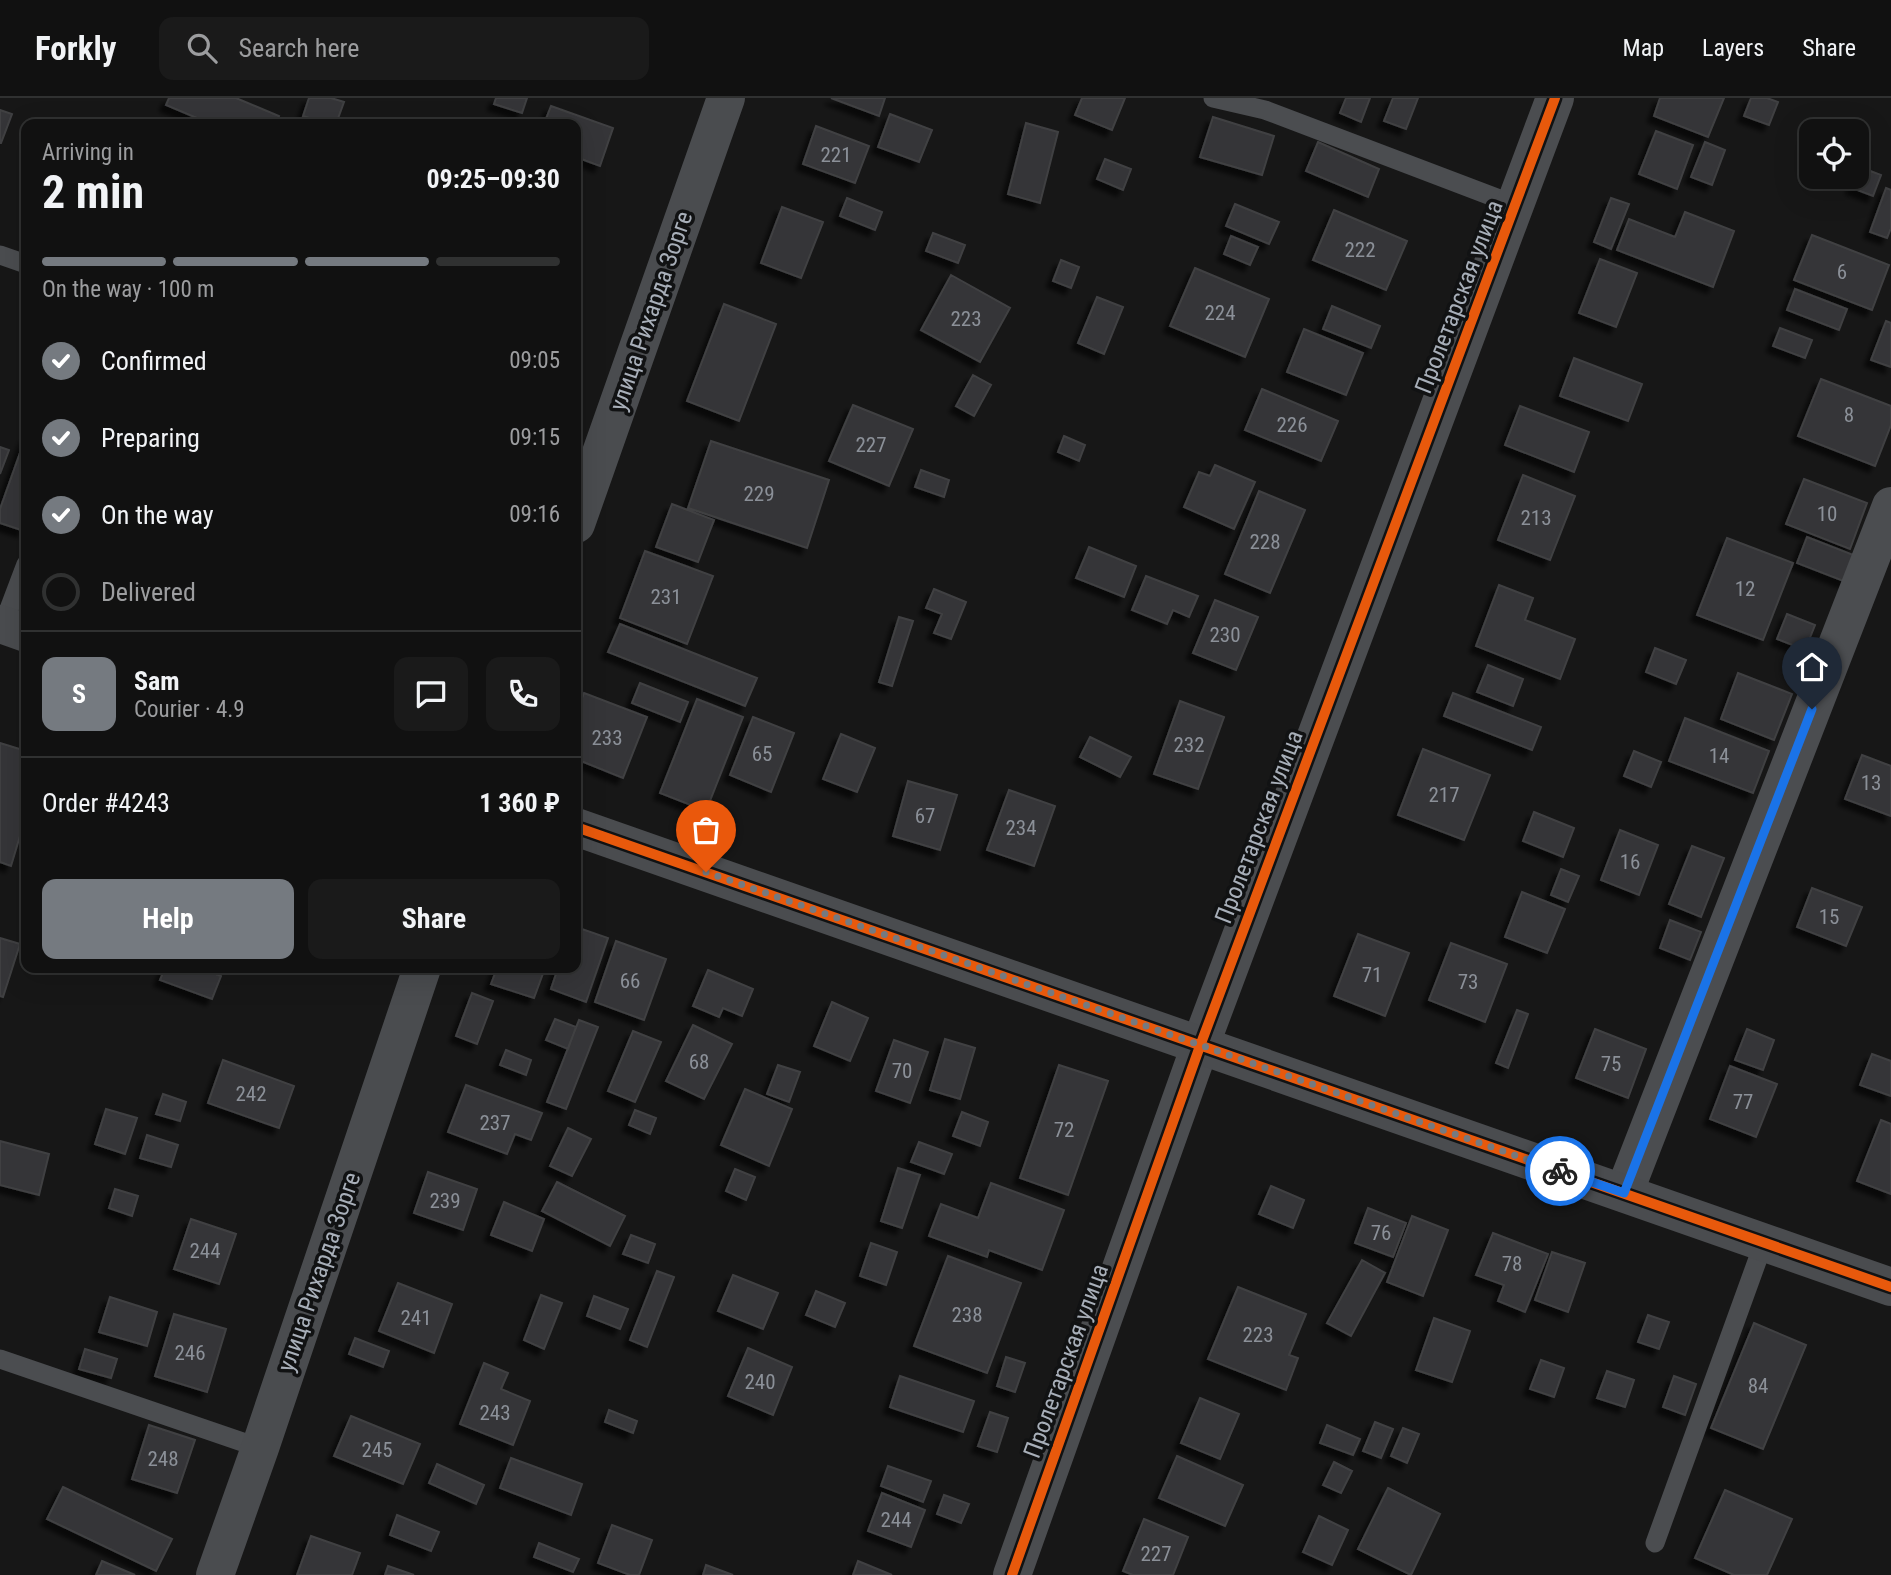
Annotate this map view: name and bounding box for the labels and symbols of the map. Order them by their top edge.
house number: 221 [820,143,852,167]
street label: Пролетарская улица [1409,196,1509,398]
street label: улица Рихарда Зорге [604,208,698,414]
house number: 222 [1344,238,1376,262]
house number: 6 [1837,260,1847,284]
house number: 224 [1204,301,1236,325]
house number: 223 [950,307,982,331]
house number: 8 [1844,403,1854,427]
house number: 226 [1276,413,1308,437]
house number: 227 [855,433,887,457]
house number: 229 [743,482,775,506]
house number: 10 [1817,502,1837,526]
house number: 213 [1520,506,1552,530]
house number: 228 [1249,530,1281,554]
house number: 12 [1735,577,1755,601]
house number: 231 [650,585,682,609]
house number: 230 [1209,623,1241,647]
pin [1782,637,1842,709]
house number: 233 [591,726,623,750]
street label: Пролетарская улица [1209,726,1309,928]
house number: 232 [1173,733,1205,757]
house number: 65 [752,742,772,766]
house number: 14 [1709,744,1729,768]
house number: 13 [1861,771,1881,795]
house number: 217 [1428,783,1460,807]
pin [676,800,736,872]
house number: 67 [915,804,935,828]
house number: 234 [1005,816,1037,840]
house number: 16 [1620,850,1640,874]
house number: 15 [1819,905,1839,929]
house number: 71 [1362,963,1382,987]
house number: 66 [620,969,640,993]
house number: 73 [1458,970,1478,994]
house number: 68 [689,1050,709,1074]
house number: 75 [1601,1052,1621,1076]
house number: 70 [892,1059,912,1083]
house number: 242 [235,1082,267,1106]
house number: 77 [1733,1090,1753,1114]
house number: 237 [479,1111,511,1135]
house number: 72 [1054,1118,1074,1142]
courier [1525,1136,1595,1206]
street label: улица Рихарда Зорге [272,1169,366,1375]
house number: 239 [429,1189,461,1213]
house number: 76 [1371,1221,1391,1245]
house number: 244 [189,1239,221,1263]
house number: 78 [1502,1252,1522,1276]
street label: Пролетарская улица [1018,1260,1114,1462]
house number: 238 [951,1303,983,1327]
house number: 241 [400,1306,432,1330]
house number: 223 [1242,1323,1274,1347]
house number: 246 [174,1341,206,1365]
house number: 240 [744,1370,776,1394]
house number: 84 [1748,1374,1768,1398]
house number: 243 [479,1401,511,1425]
house number: 245 [361,1438,393,1462]
house number: 248 [147,1447,179,1471]
house number: 244 [880,1508,912,1532]
house number: 227 [1140,1542,1172,1566]

